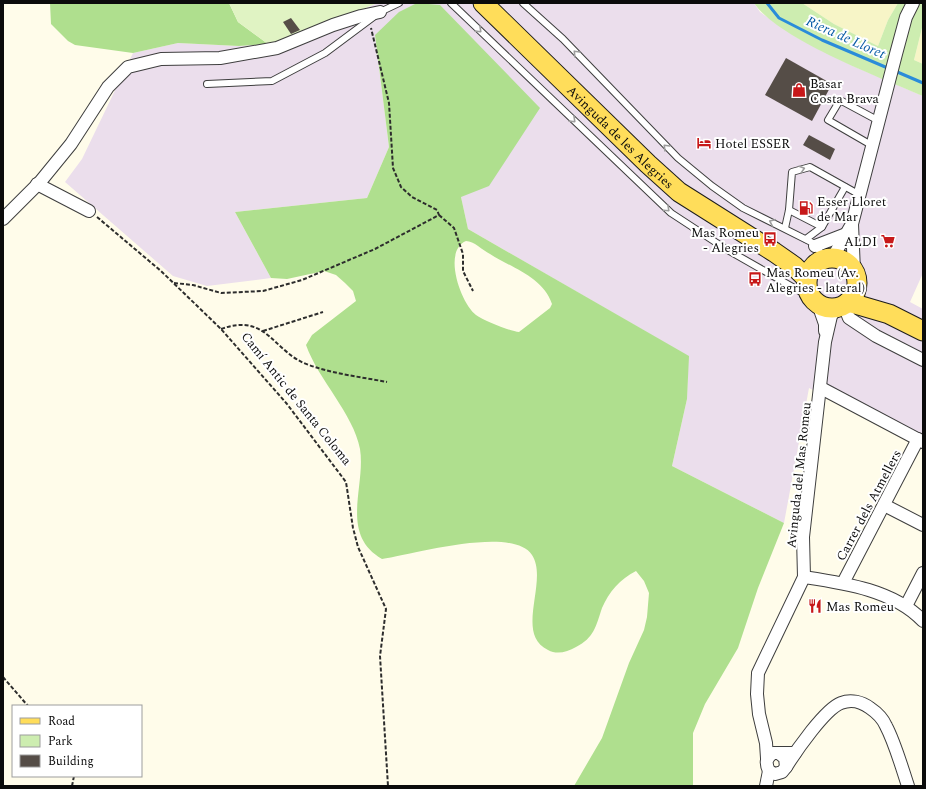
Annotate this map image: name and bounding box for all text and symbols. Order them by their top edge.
water label: Riera de Lloret [803,11,889,65]
one-way arrow [474,25,482,33]
one-way arrow [574,51,581,58]
place label: Basar Costa Brava [810,74,880,109]
street label: Avinguda de les Alegries [562,81,678,194]
shop icon: Basar Costa Brava [791,82,807,98]
one-way arrow [568,115,576,122]
place label: Hotel ESSER [715,134,790,154]
hotel icon: Hotel ESSER [696,135,712,151]
one-way arrow [663,144,671,152]
one-way arrow [798,165,805,174]
place label: Esser Lloret de Mar [817,192,887,227]
fuel station icon: Esser Lloret de Mar [798,200,814,216]
one-way arrow [662,204,670,212]
one-way arrow [768,219,776,227]
place label: Mas Romeu - Alegries [691,223,759,258]
bus stop icon: Mas Romeu - Alegries [762,231,778,247]
place label: ALDI [844,232,877,252]
supermarket icon: ALDI [880,233,896,249]
place label: Mas Romeu (Av. Alegries - lateral) [766,263,865,298]
bus stop icon: Mas Romeu (Av. Alegries - lateral) [747,271,763,287]
street label: Camí Antic de Santa Coloma [236,328,357,470]
street label: Avinguda del Mas Romeu [781,401,817,549]
street label: Carrer dels Atmellers [831,446,907,565]
place label: Mas Romeu [826,597,894,617]
restaurant icon: Mas Romeu [807,598,823,614]
legend [12,705,142,777]
text: Road [48,712,75,731]
text: Park [48,732,73,751]
text: Building [48,752,94,771]

